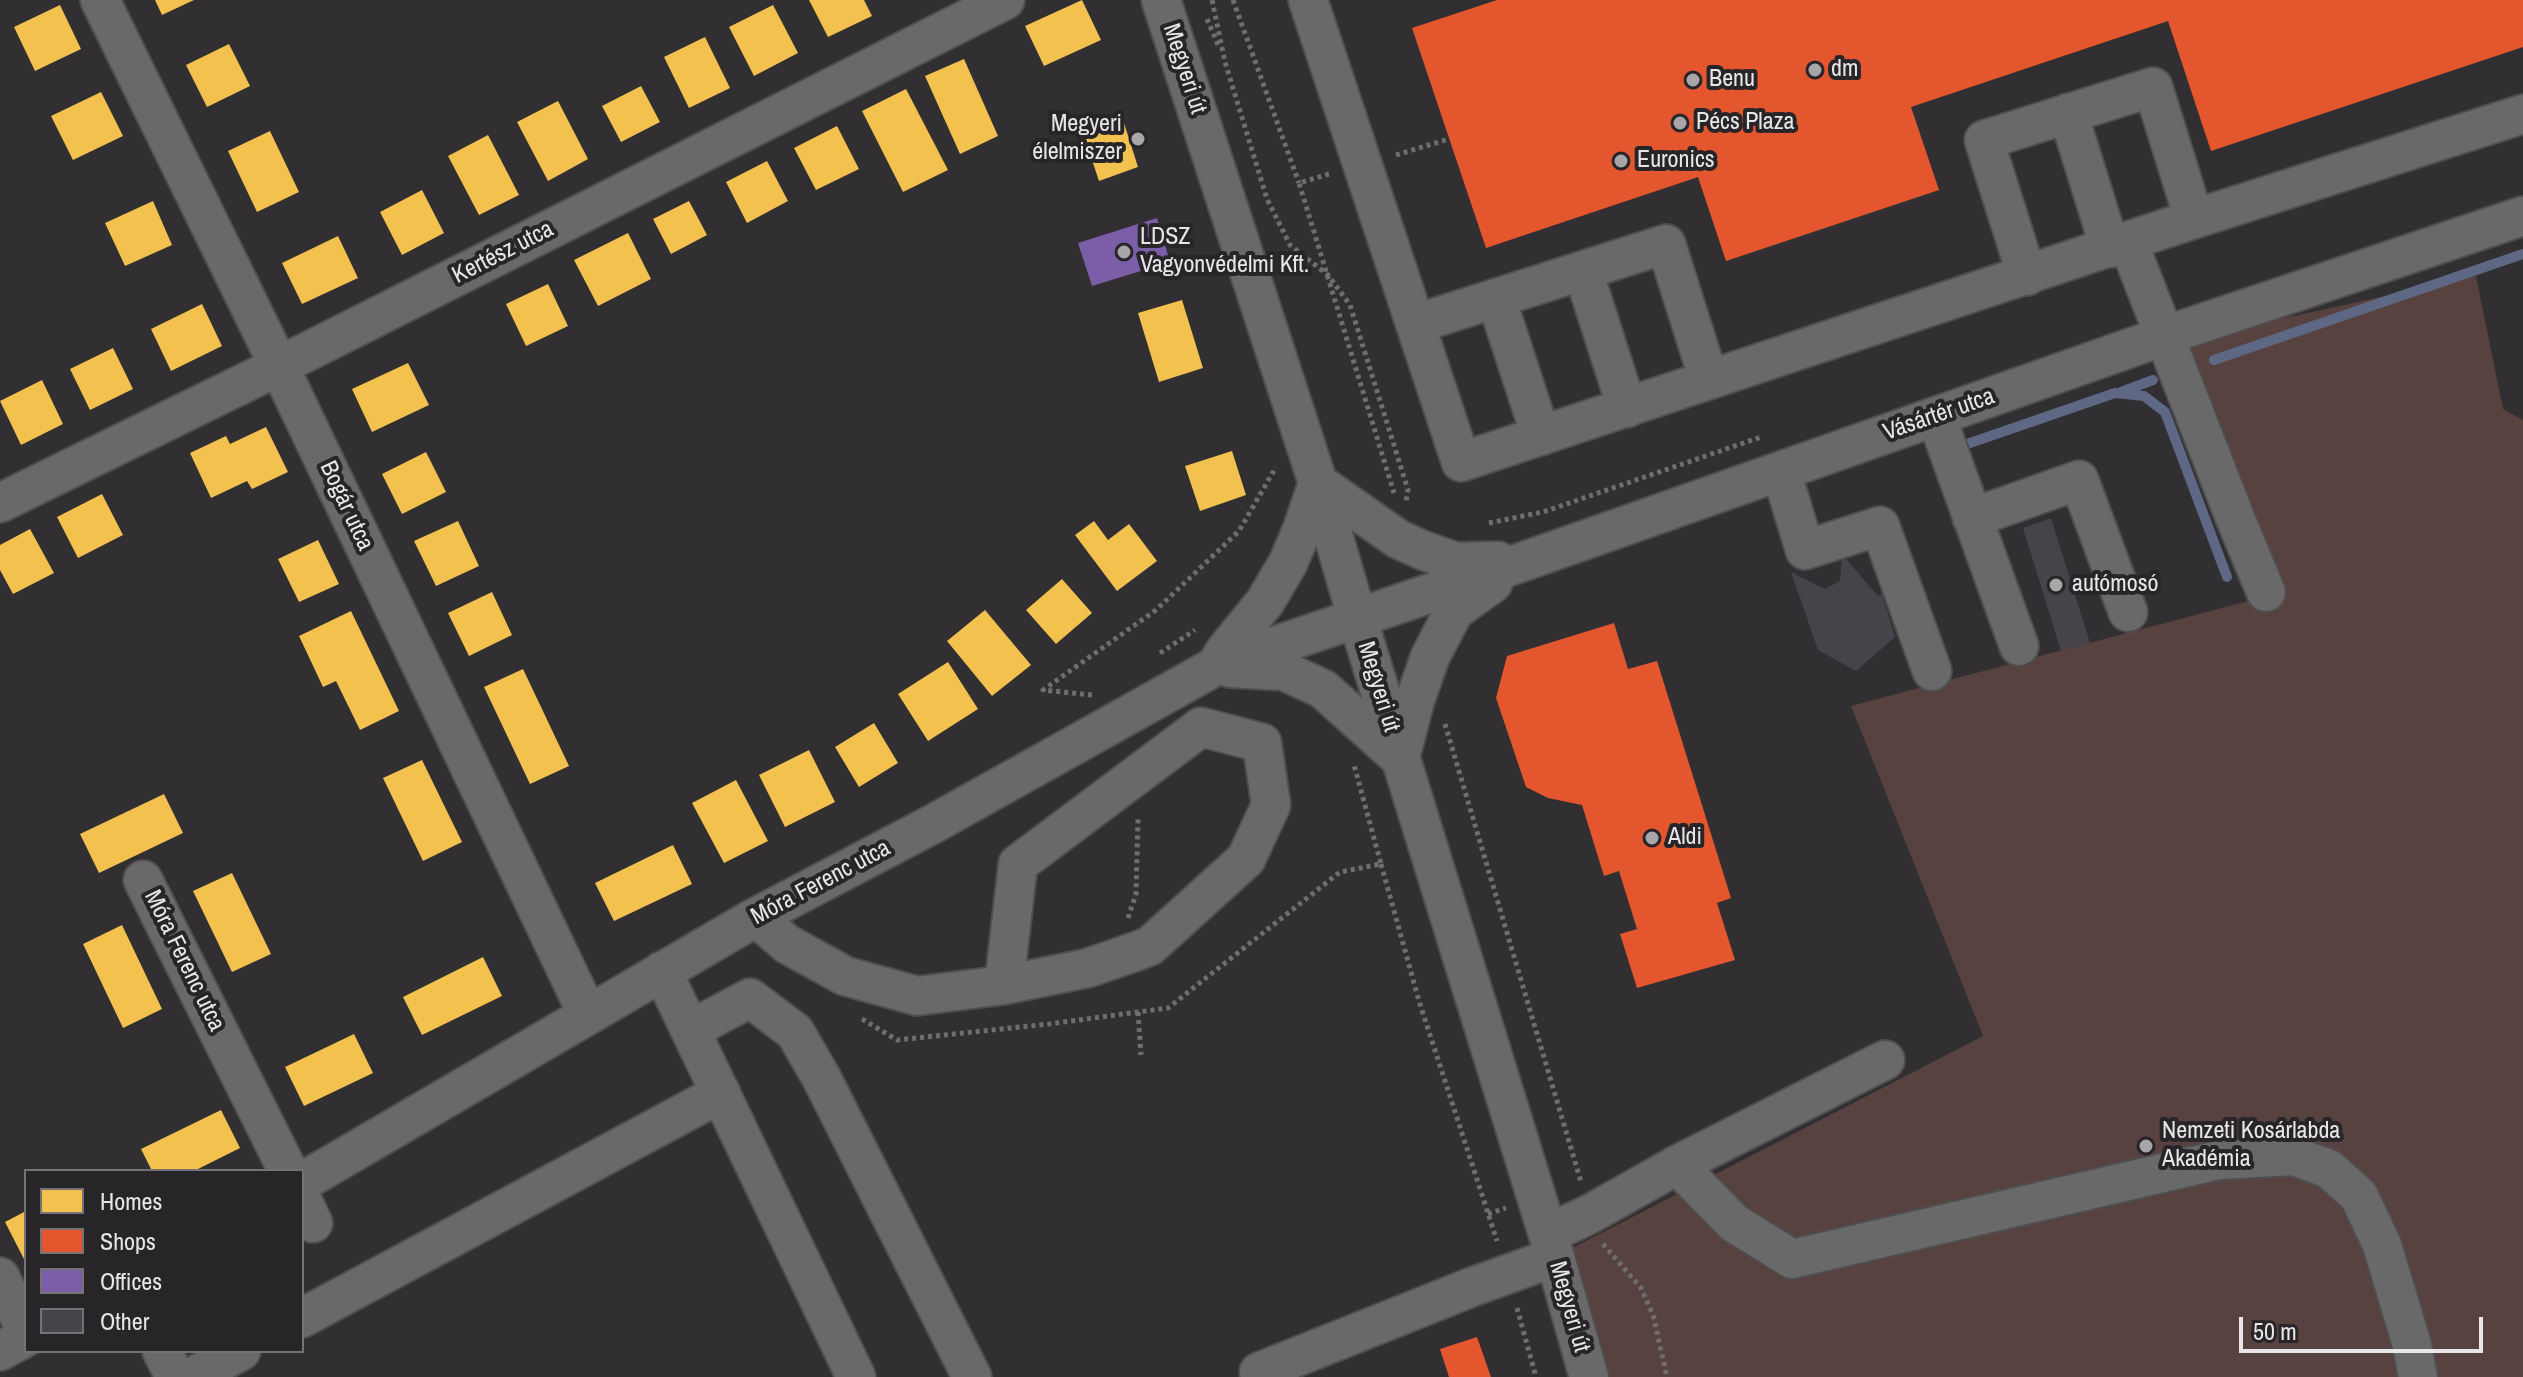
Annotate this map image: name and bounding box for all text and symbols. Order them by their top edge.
street label: Megyeri út [1156,20,1212,118]
place label: dm [1831,56,1858,84]
marker: dm [1806,61,1824,79]
place label: Benu [1709,66,1755,94]
marker: Benu [1684,71,1702,89]
place label: Pécs Plaza [1696,109,1794,137]
place label: Megyeri élelmiszer [1032,111,1122,167]
marker: Pécs Plaza [1671,114,1689,132]
marker: Megyeri élelmiszer [1129,130,1147,148]
place label: Euronics [1637,147,1715,175]
marker: Euronics [1612,152,1630,170]
street label: Kertész utca [448,215,558,291]
place label: LDSZ Vagyonvédelmi Kft. [1140,224,1309,280]
marker: LDSZ Vagyonvédelmi Kft. [1115,243,1133,261]
street label: Vásártér utca [1880,383,1998,447]
street label: Bogár utca [313,457,379,555]
place label: autómosó [2072,571,2158,599]
marker: autómosó [2047,576,2065,594]
street label: Megyeri út [1351,638,1405,736]
place label: Aldi [1668,824,1702,852]
marker: Aldi [1643,829,1661,847]
street label: Móra Ferenc utca [747,834,895,932]
street label: Móra Ferenc utca [137,886,231,1036]
place label: Nemzeti Kosárlabda Akadémia [2162,1118,2340,1174]
marker: Nemzeti Kosárlabda Akadémia [2137,1137,2155,1155]
legend [24,1169,304,1353]
text: Homes [100,1185,162,1217]
text: Shops [100,1225,156,1257]
street label: Megyeri út [1542,1258,1596,1356]
text: Offices [100,1265,162,1297]
scale bar [2243,1301,2487,1351]
text: Other [100,1305,149,1337]
text: 50 m [2253,1315,2297,1347]

